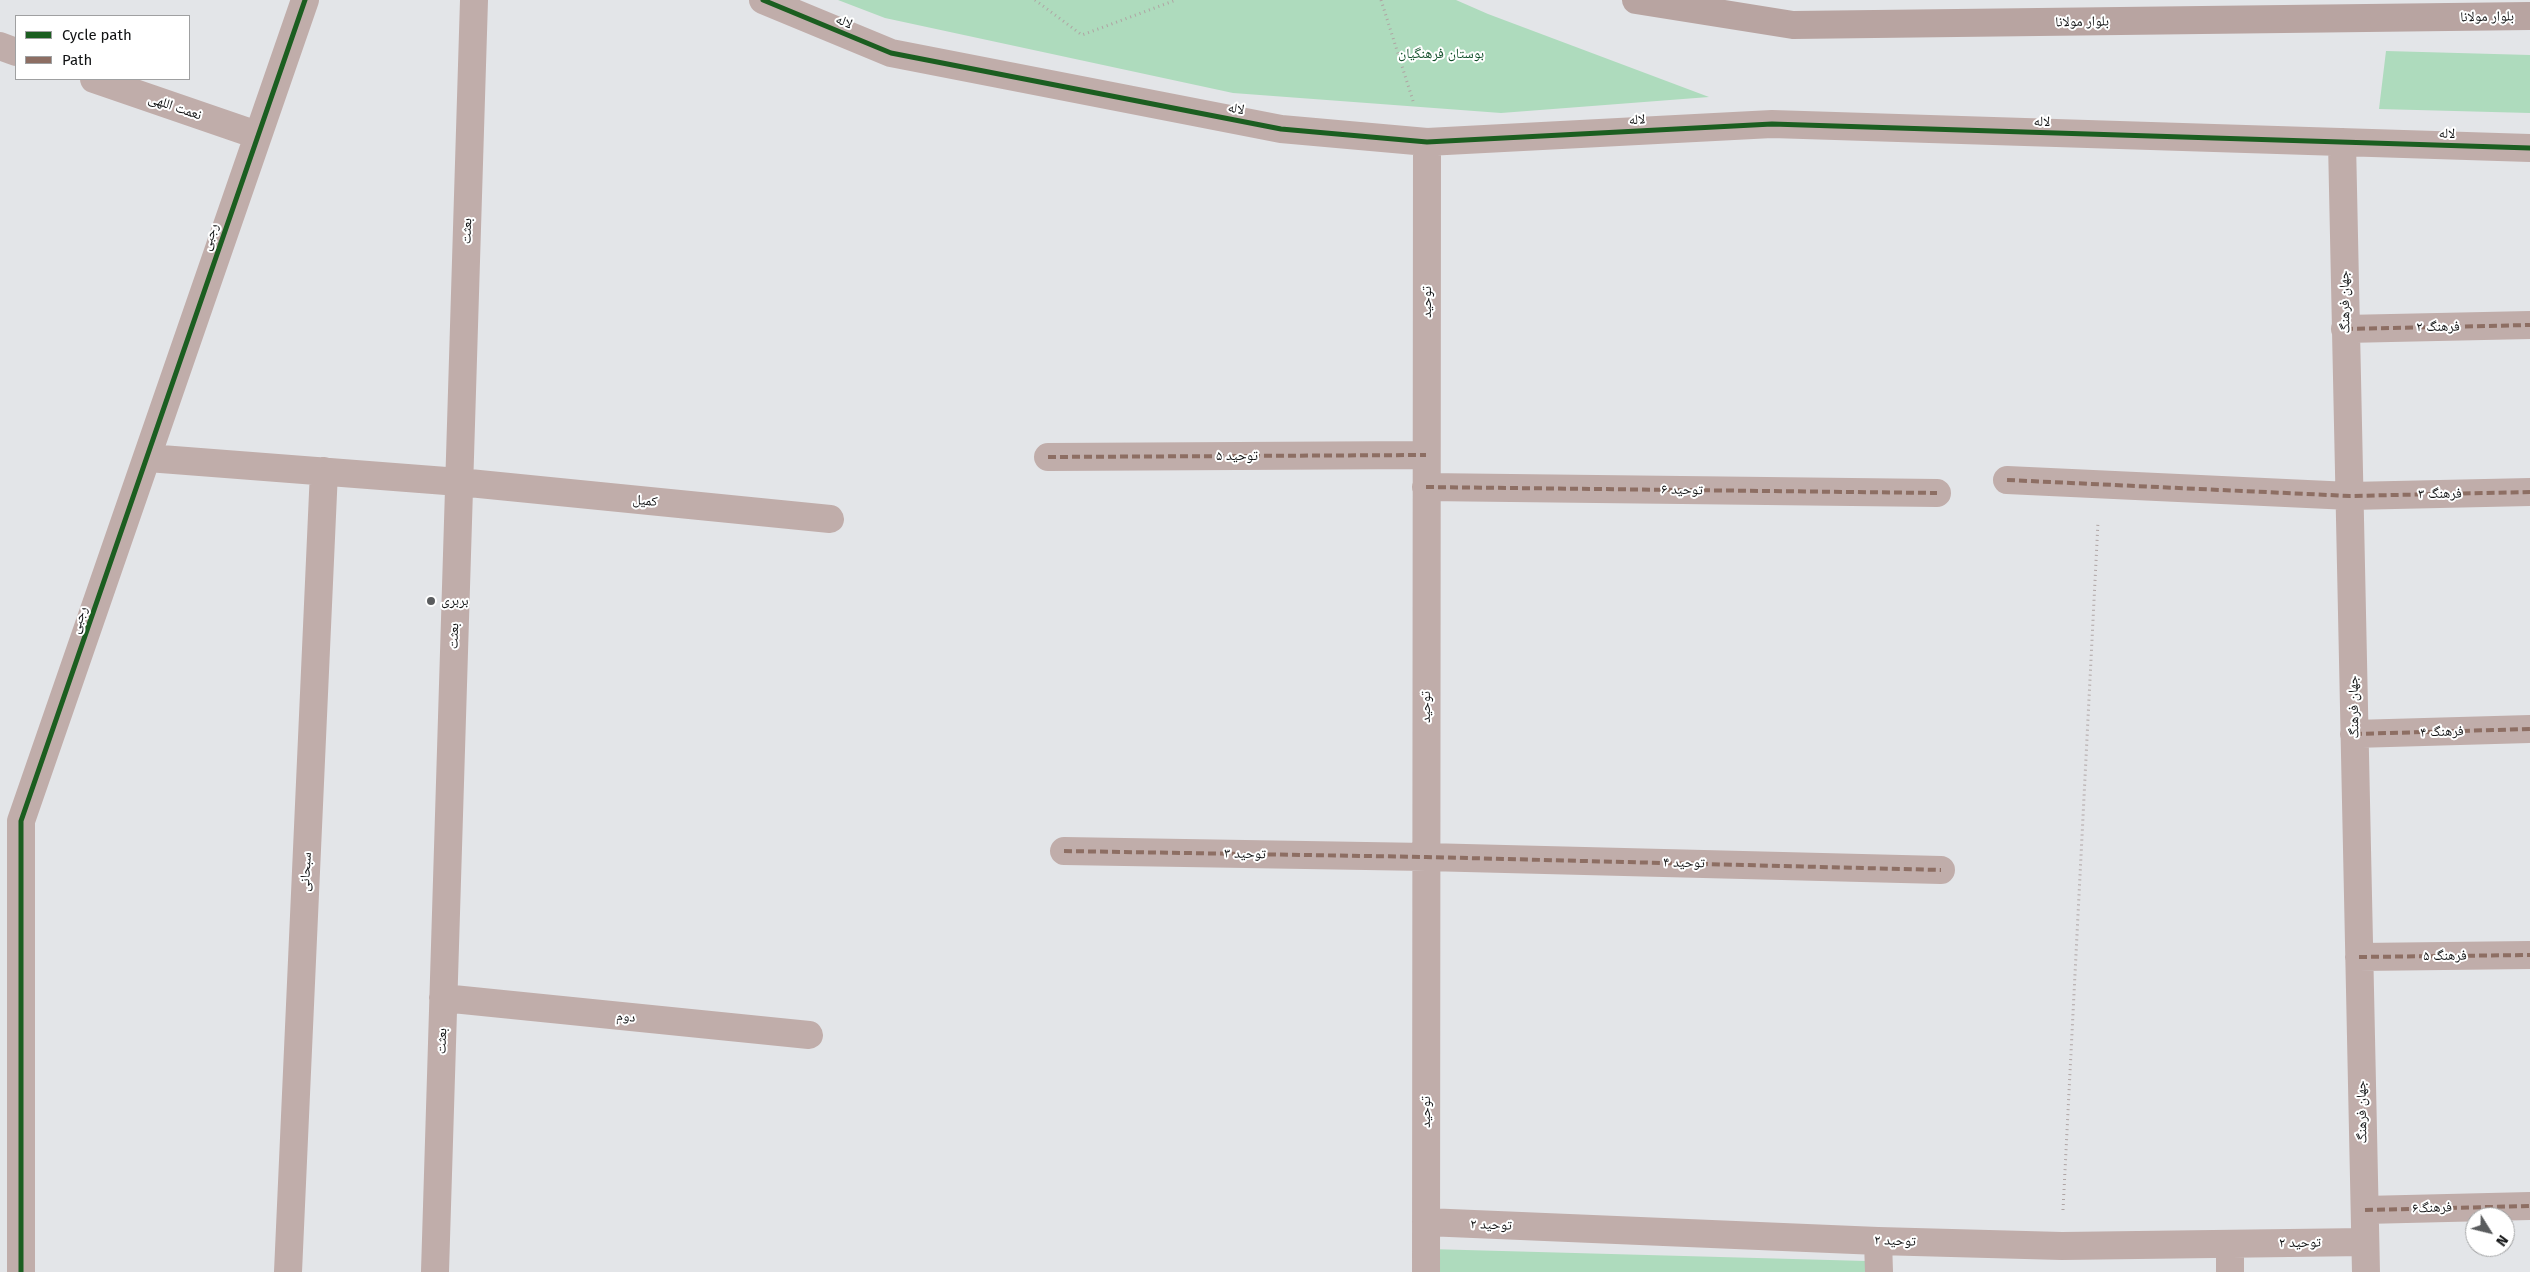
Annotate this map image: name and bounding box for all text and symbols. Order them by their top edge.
street label: بلوار مولانا [2460,8,2514,26]
street label: لاله [833,11,855,33]
street label: بلوار مولانا [2055,13,2109,31]
legend [15,15,190,80]
text: Cycle path [62,26,132,44]
park label: بوستان فرهنگیان [1398,46,1484,62]
text: Path [62,51,92,69]
street label: نعمت اللهی [146,90,204,124]
street label: لاله [1226,99,1246,119]
street label: لاله [1628,111,1646,129]
street label: لاله [2033,113,2051,131]
street label: لاله [2438,125,2456,143]
street label: بعثت [458,218,476,244]
street label: رجبی [197,221,223,253]
street label: جهان فرهنگ [2336,270,2354,334]
street label: توحید [1419,286,1435,318]
street label: فرهنگ ۲ [2416,318,2460,336]
street label: توحید ۵ [1216,448,1258,464]
street label: توحید ۶ [1661,481,1703,499]
street label: فرهنگ ۳ [2418,485,2462,503]
street label: کمیل [632,491,658,511]
place label: بربری [441,593,469,609]
marker: بربری [425,595,437,607]
street label: رجبی [66,604,92,636]
street label: بعثت [445,623,463,649]
street label: جهان فرهنگ [2345,675,2363,739]
street label: توحید [1418,691,1434,723]
street label: فرهنگ ۴ [2420,723,2464,741]
street label: توحید ۳ [1224,845,1266,863]
street label: سبحانی [297,852,315,892]
street label: توحید ۴ [1663,854,1705,872]
street label: فرهنگ ۵ [2423,947,2467,965]
street label: دوم [616,1008,636,1026]
street label: بعثت [433,1028,451,1054]
street label: جهان فرهنگ [2353,1080,2371,1144]
street label: توحید [1418,1096,1434,1128]
street label: فرهنگ۶ [2412,1199,2452,1217]
north arrow [2465,1207,2515,1257]
street label: توحید ۲ [1470,1216,1512,1234]
street label: توحید ۲ [1874,1232,1916,1250]
text: N [2492,1232,2511,1249]
street label: توحید ۲ [2279,1234,2321,1252]

